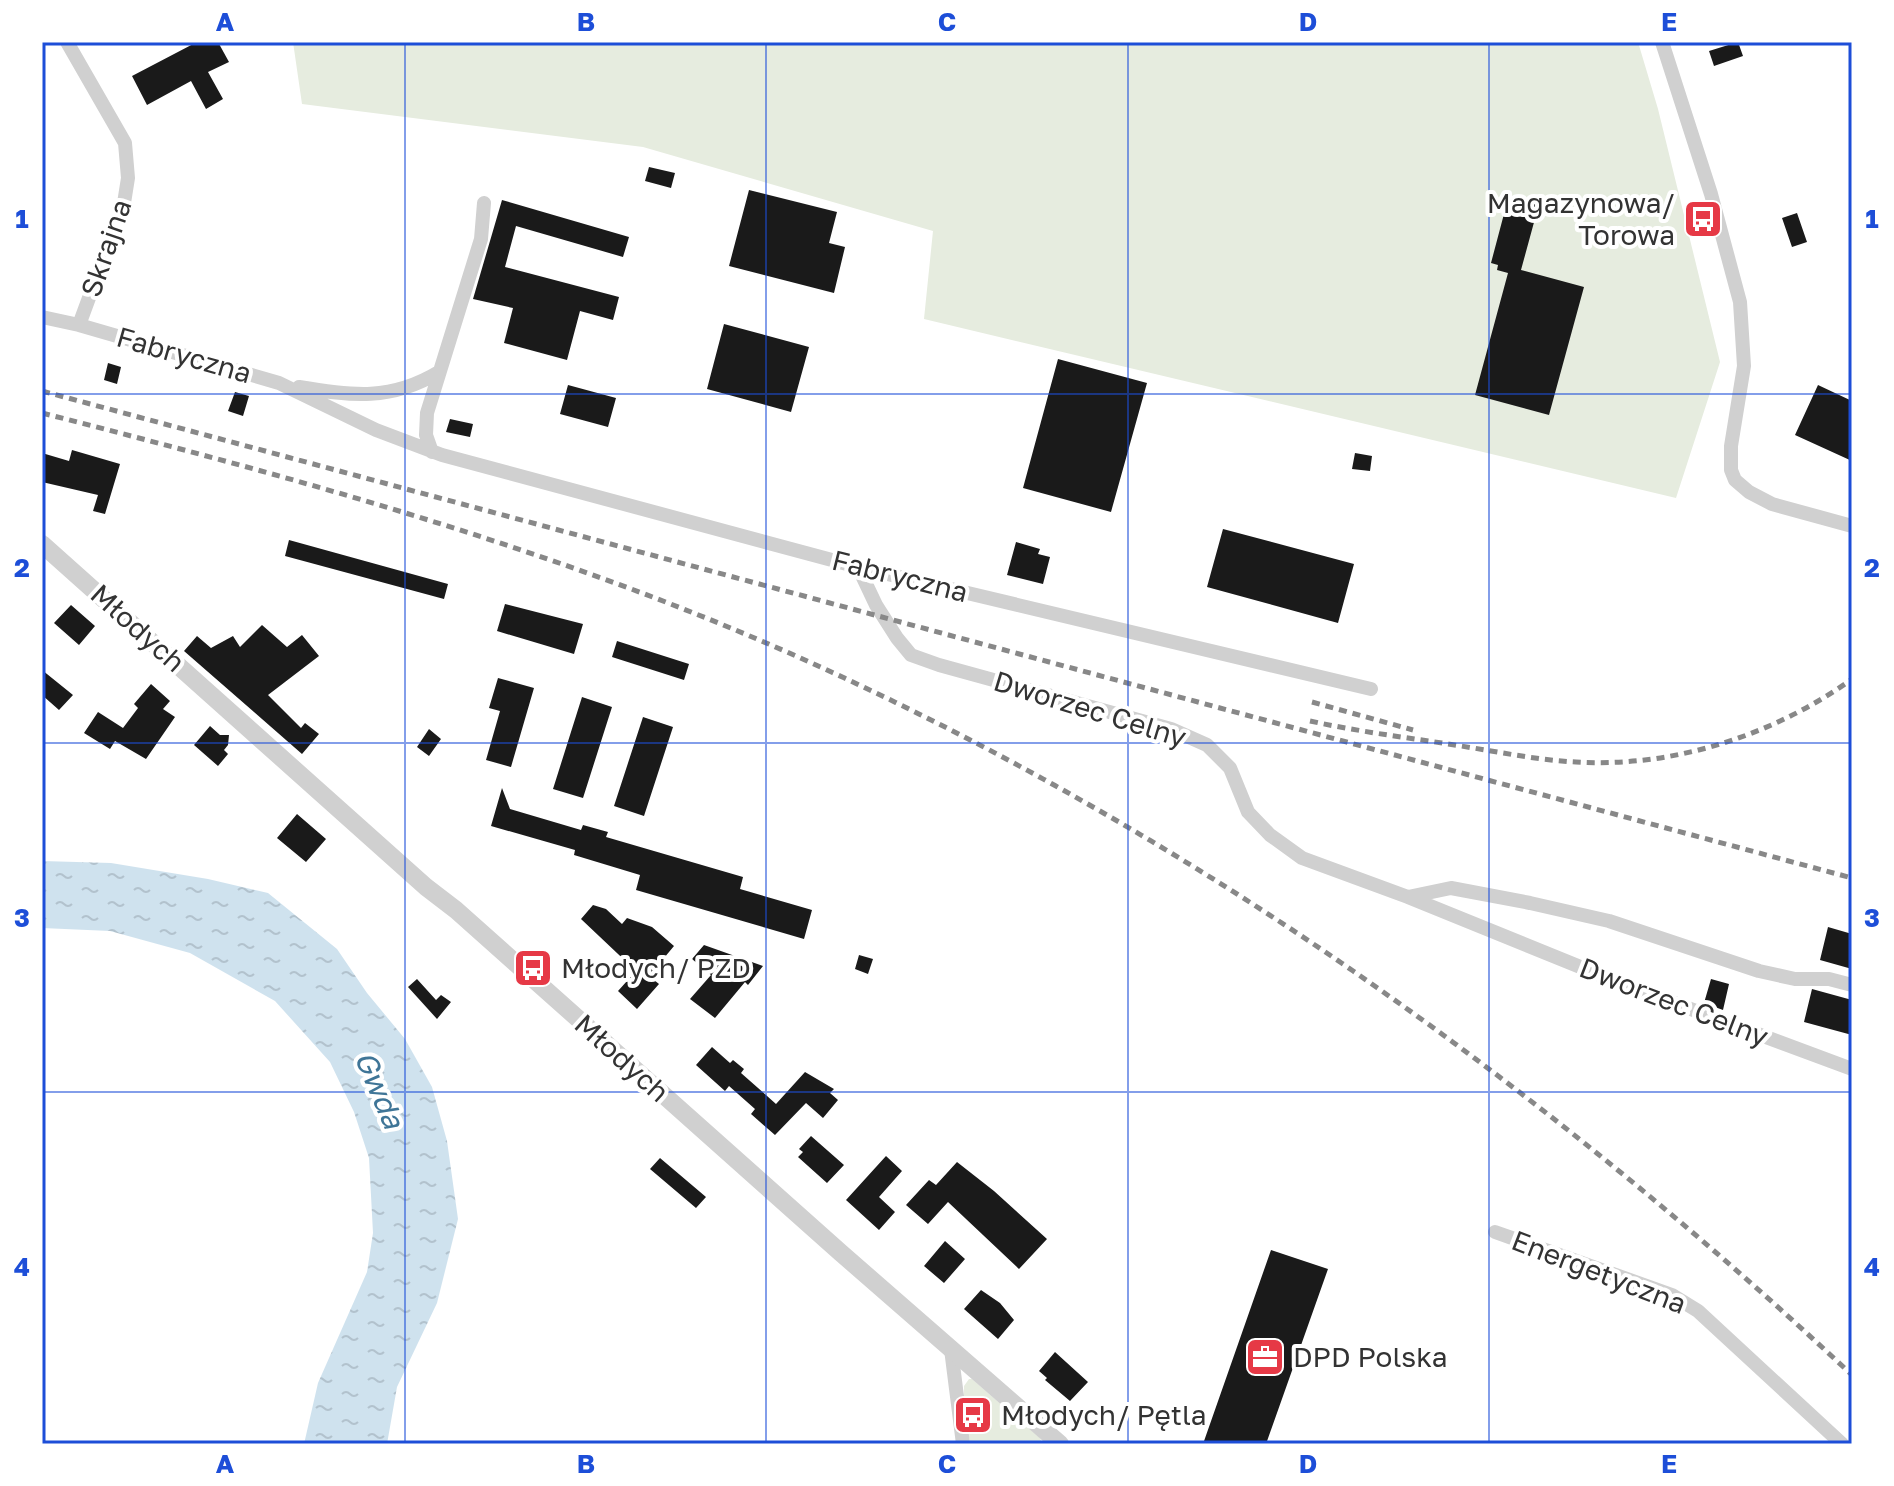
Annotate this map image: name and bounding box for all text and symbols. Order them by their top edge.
text: A [216,6,235,37]
text: B [577,6,595,37]
text: C [938,6,956,37]
text: D [1299,6,1317,37]
text: E [1661,6,1677,37]
place label: Magazynowa/ Torowa [1487,186,1675,251]
street label: Skrajna [74,195,138,301]
bus stop icon: Magazynowa/ Torowa [1682,198,1724,240]
text: 1 [15,203,29,234]
text: 1 [1865,203,1879,234]
street label: Fabryczna [113,320,255,389]
street label: Fabryczna [829,543,971,608]
text: 2 [14,552,30,583]
text: 2 [1864,552,1880,583]
street label: Młodych [85,577,192,678]
street label: Dworzec Celny [990,664,1191,754]
text: 3 [14,902,30,933]
text: 3 [1864,902,1880,933]
bus stop icon: Młodych/ PZD [512,947,554,989]
street label: Dworzec Celny [1575,950,1773,1053]
place label: Młodych/ PZD [561,951,751,984]
street label: Młodych [569,1007,676,1108]
water label: Gwda [348,1045,413,1135]
street label: Energetyczna [1507,1223,1691,1320]
text: 4 [14,1251,30,1282]
text: 4 [1864,1251,1880,1282]
office icon: DPD Polska [1244,1336,1286,1378]
place label: DPD Polska [1293,1340,1448,1373]
bus stop icon: Młodych/ Pętla [952,1394,994,1436]
place label: Młodych/ Pętla [1001,1398,1207,1431]
text: A [216,1448,235,1479]
text: B [577,1448,595,1479]
text: C [938,1448,956,1479]
text: D [1299,1448,1317,1479]
text: E [1661,1448,1677,1479]

